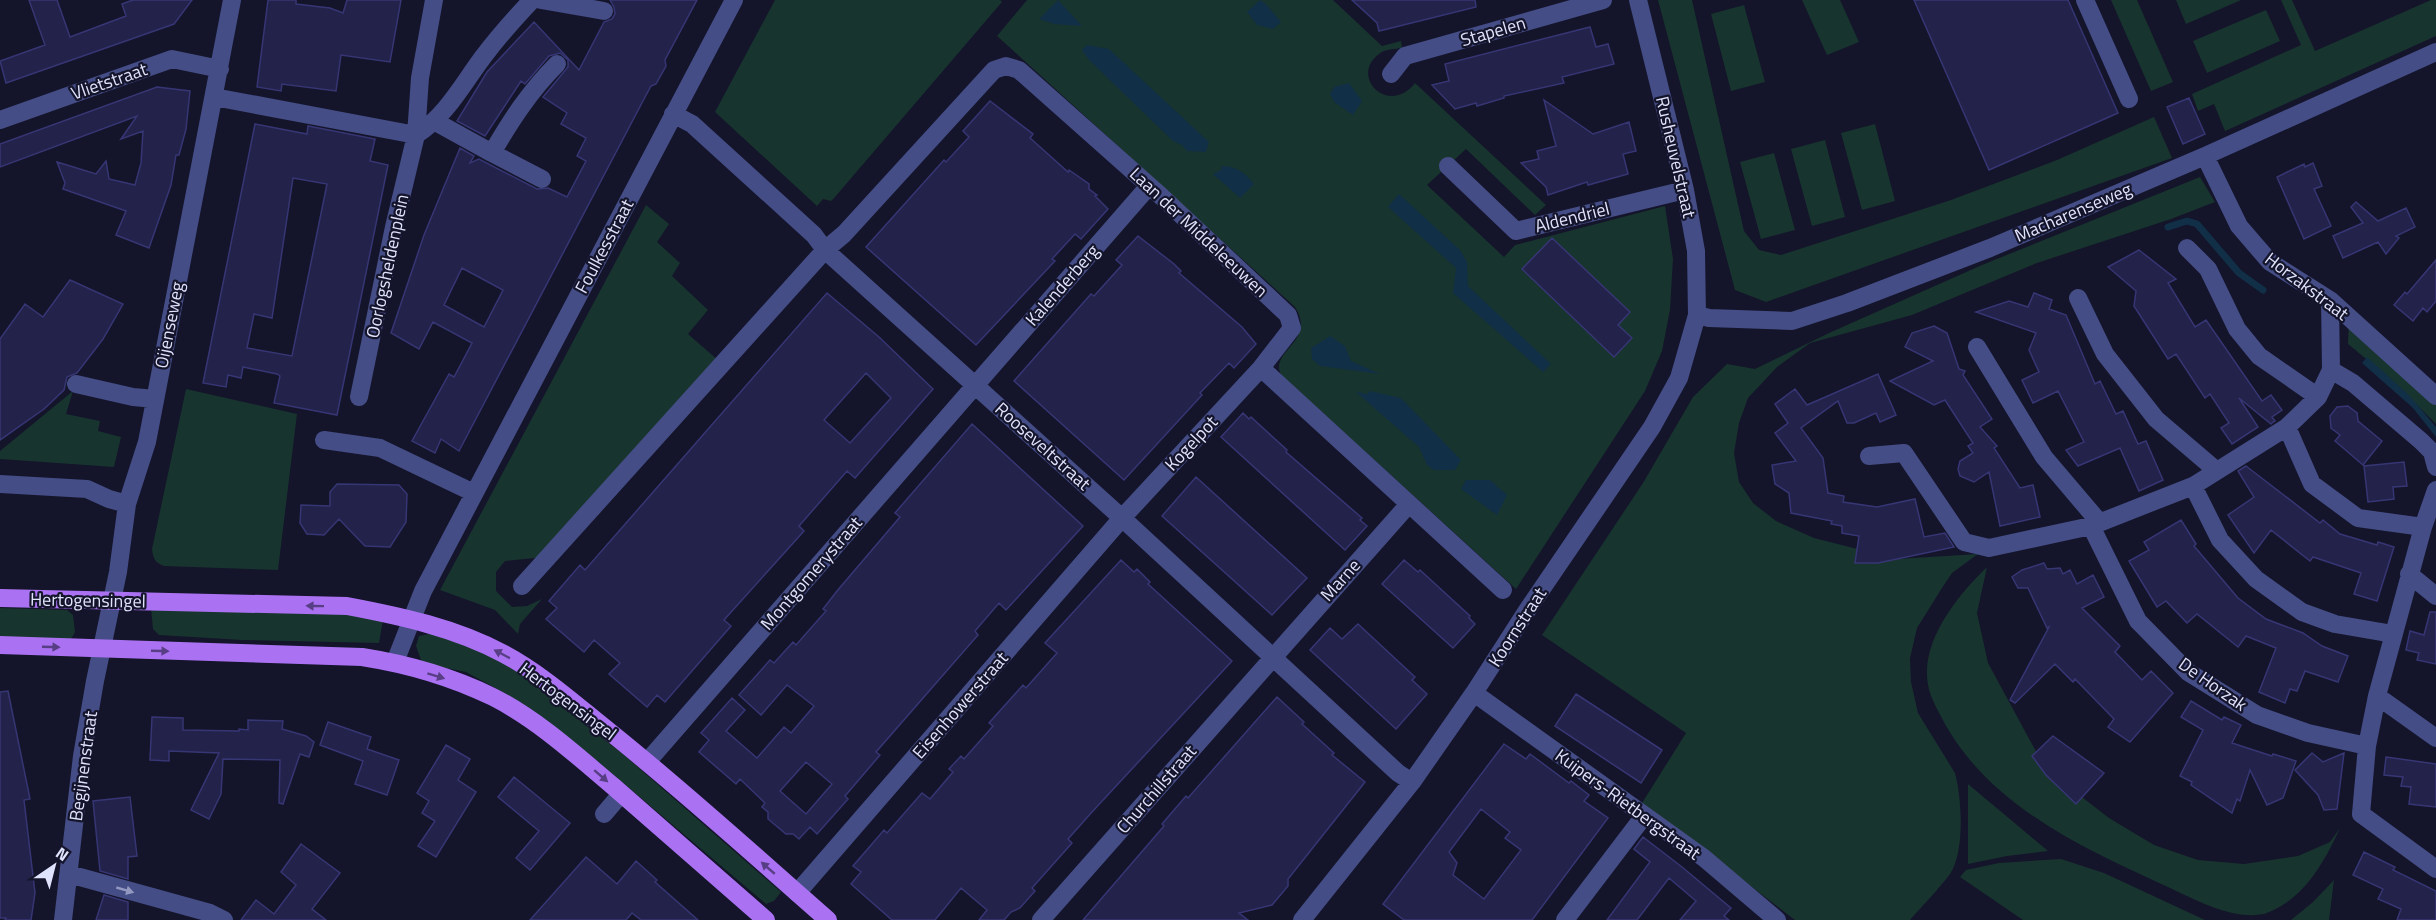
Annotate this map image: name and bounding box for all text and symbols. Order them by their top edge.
street label: Stapelen [1457,9,1529,53]
street label: Vlietstraat [67,55,151,107]
street label: Rusheuvelstraat [1649,93,1703,221]
street label: Laan der Middeleeuwen [1124,161,1274,303]
street label: Macharenseweg [2010,175,2136,249]
street label: Oorlogsheldenplein [359,192,415,340]
street label: Foulkesstraat [568,193,641,298]
street label: Aldendriel [1532,195,1612,239]
street label: Kalenderberg [1019,238,1105,332]
street label: Horzakstraat [2259,245,2355,327]
street label: Oijenseweg [147,279,191,371]
street label: Rooseveltstraat [989,396,1097,497]
street label: Kogelpot [1158,409,1224,477]
street label: Montgomerystraat [754,510,869,636]
street label: Marne [1314,553,1366,607]
street label: Koornstraat [1481,581,1553,672]
street label: Hertogensingel [30,585,146,615]
one-way arrow [306,601,325,610]
one-way arrow [41,643,60,652]
street label: Eisenhowerstraat [906,645,1015,765]
one-way arrow [150,646,169,655]
one-way arrow [493,649,510,659]
street label: De Horzak [2173,650,2253,718]
street label: Hertogensingel [514,655,622,747]
one-way arrow [427,671,445,681]
street label: Begijnenstraat [62,708,104,823]
street label: Churchillstraat [1110,738,1203,839]
street label: Kuipers-Rietbergstraat [1550,742,1707,866]
one-way arrow [593,769,608,782]
north arrow [24,836,84,896]
text: N [51,841,74,867]
one-way arrow [761,862,776,875]
one-way arrow [116,885,134,895]

